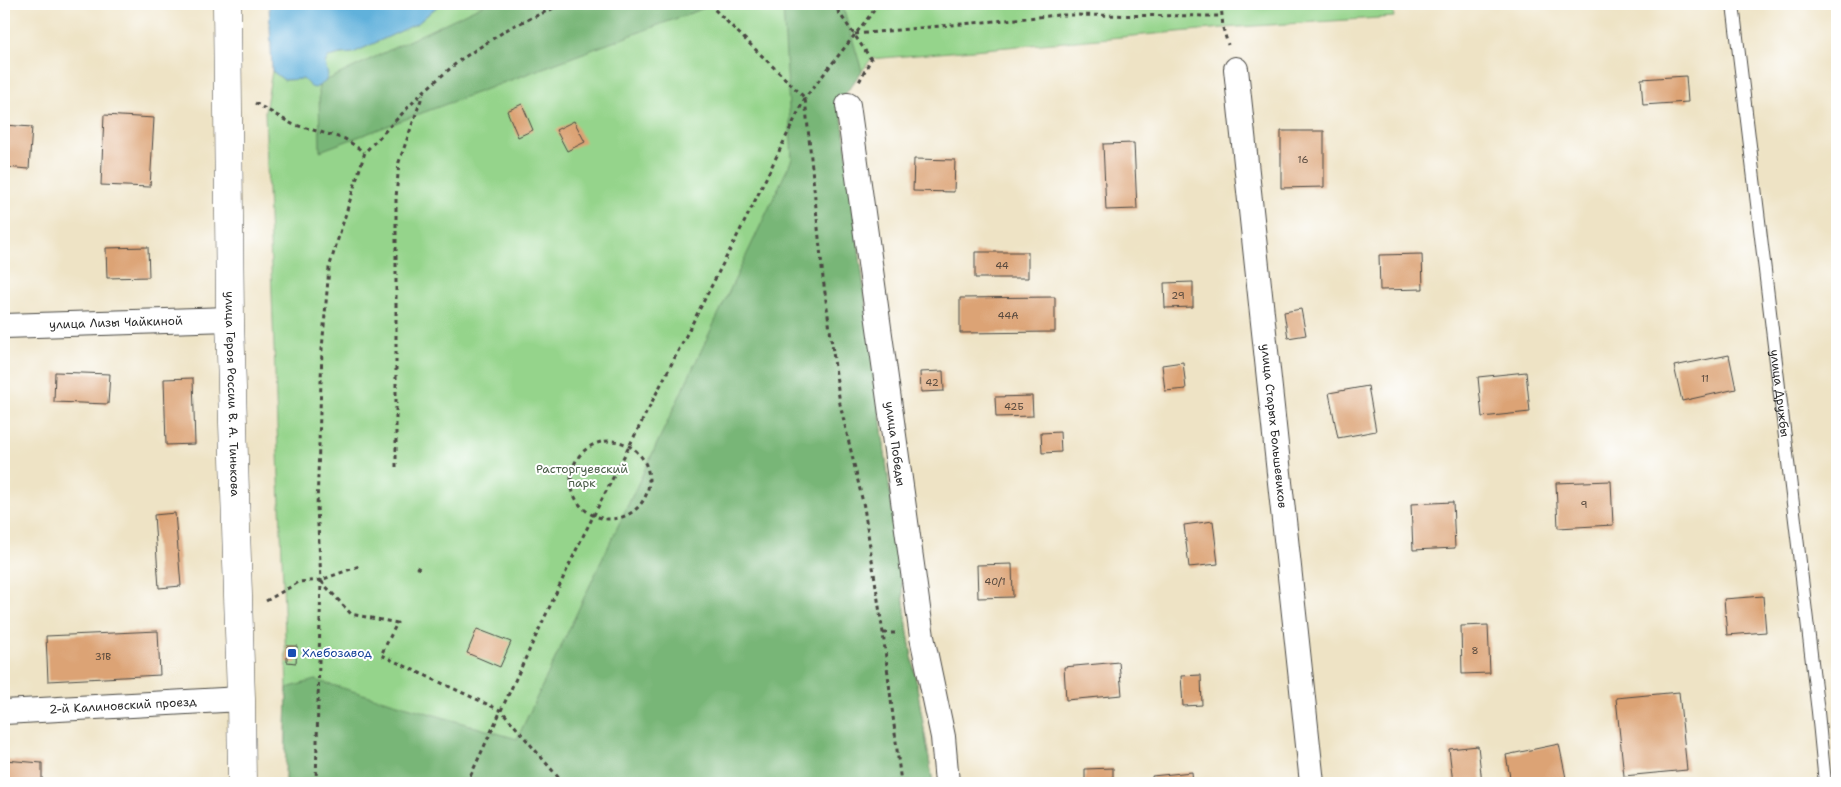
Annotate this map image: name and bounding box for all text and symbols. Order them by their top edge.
house number: 16 [1298,153,1308,166]
house number: 44 [995,259,1009,272]
house number: 29 [1171,289,1185,302]
street label: улица Героя России В. А. Тинькова [222,291,243,497]
house number: 44А [998,309,1018,322]
street label: улица Лизы Чайкиной [49,312,183,333]
street label: улица Старых Большевиков [1257,343,1291,509]
street label: улица Дружбы [1767,349,1793,438]
house number: 11 [1701,372,1709,385]
house number: 42 [925,376,939,389]
street label: улица Победы [881,400,909,487]
house number: 42Б [1004,400,1024,413]
park label: Расторгуевский парк [536,461,628,491]
house number: 9 [1581,498,1588,511]
house number: 40/1 [984,575,1006,588]
house number: 8 [1472,644,1479,657]
place label: Хлебозавод [302,645,372,661]
marker: Хлебозавод [286,647,298,659]
house number: 31В [95,650,111,663]
street label: 2-й Калиновский проезд [49,693,197,718]

